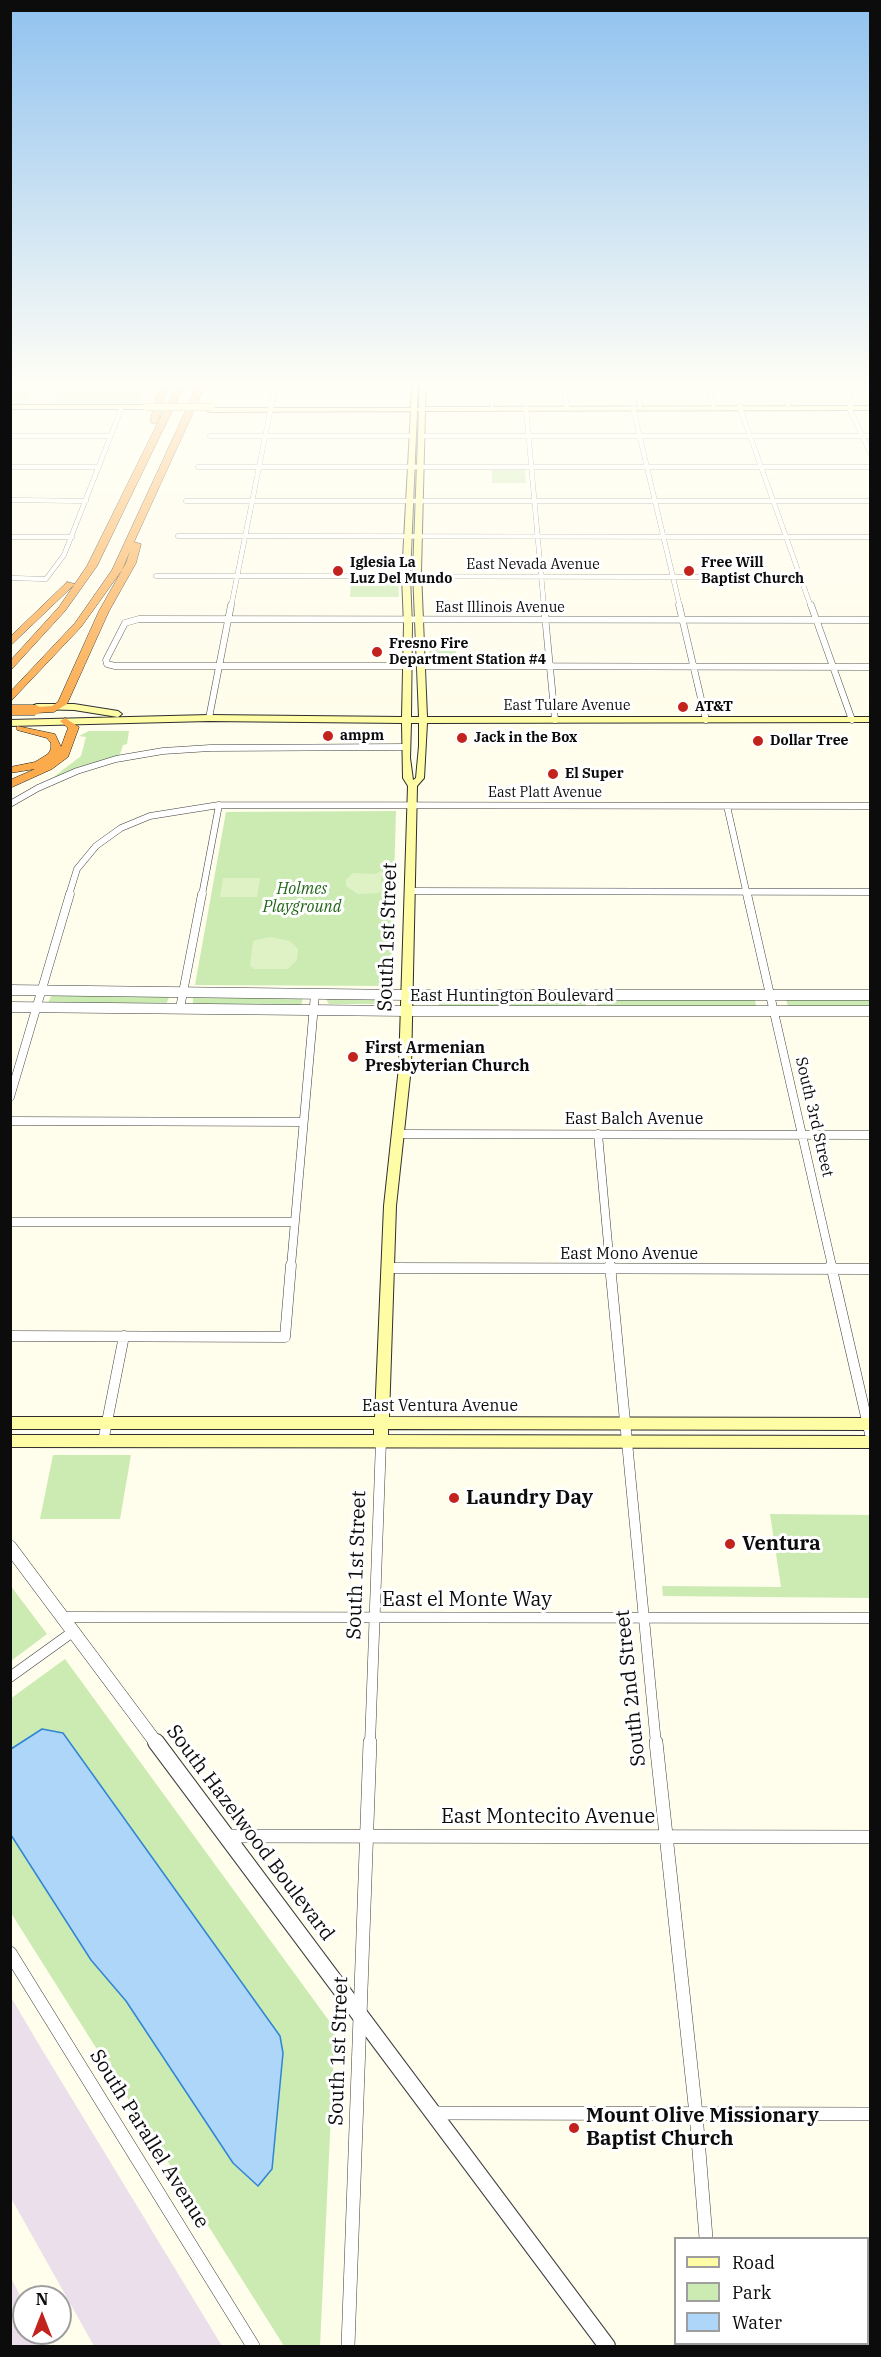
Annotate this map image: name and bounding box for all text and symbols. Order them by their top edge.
place label: Iglesia La Luz Del Mundo [350,555,452,588]
place label: Free Will Baptist Church [701,555,804,588]
street label: East Nevada Avenue [466,557,600,573]
marker: Iglesia La Luz Del Mundo [331,564,345,578]
marker: Free Will Baptist Church [682,564,696,578]
street label: East Illinois Avenue [435,600,565,616]
place label: Fresno Fire Department Station #4 [389,636,546,668]
marker: Fresno Fire Department Station #4 [370,645,384,659]
street label: East Tulare Avenue [503,698,631,714]
place label: AT&T [695,699,733,715]
marker: AT&T [676,700,690,714]
place label: ampm [340,728,384,744]
marker: ampm [321,729,335,743]
place label: Jack in the Box [474,730,577,746]
marker: Jack in the Box [455,731,469,745]
place label: Dollar Tree [770,733,849,749]
marker: Dollar Tree [751,734,765,748]
place label: El Super [565,766,624,782]
marker: El Super [546,767,560,781]
street label: East Platt Avenue [488,785,602,801]
street label: South 1st Street [373,862,403,1012]
park label: Holmes Playground [263,879,341,917]
street label: East Huntington Boulevard [410,986,614,1006]
place label: First Armenian Presbyterian Church [365,1038,530,1076]
marker: First Armenian Presbyterian Church [346,1050,360,1064]
street label: South 3rd Street [791,1055,837,1179]
street label: East Balch Avenue [565,1109,703,1129]
street label: East Mono Avenue [560,1244,698,1264]
street label: East Ventura Avenue [362,1396,518,1416]
place label: Laundry Day [466,1486,593,1510]
street label: South 1st Street [342,1490,372,1640]
marker: Laundry Day [447,1491,461,1505]
place label: Ventura [742,1532,821,1556]
marker: Ventura [723,1537,737,1551]
street label: East el Monte Way [382,1588,552,1612]
street label: South 2nd Street [611,1608,651,1768]
street label: South Hazelwood Boulevard [161,1720,339,1946]
street label: East Montecito Avenue [441,1805,655,1829]
street label: South 1st Street [324,1976,354,2126]
street label: South Parallel Avenue [84,2045,214,2233]
place label: Mount Olive Missionary Baptist Church [586,2104,819,2151]
marker: Mount Olive Missionary Baptist Church [567,2121,581,2135]
legend [674,2237,869,2345]
text: Road [732,2251,775,2274]
text: Park [732,2281,771,2304]
north arrow [12,2285,72,2345]
text: N [36,2289,48,2309]
text: Water [732,2311,782,2334]

